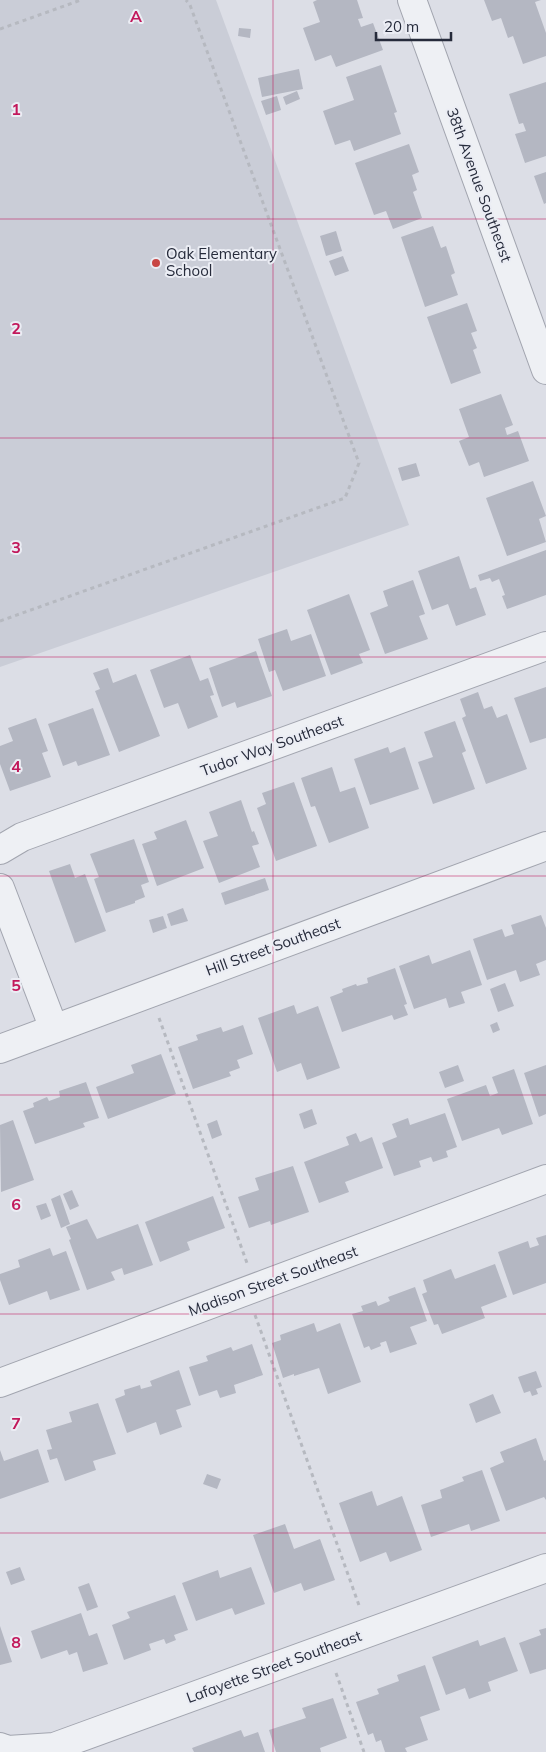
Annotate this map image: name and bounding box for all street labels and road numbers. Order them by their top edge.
street label: 38th Avenue Southeast [443,105,516,264]
street label: Tudor Way Southeast [198,711,346,780]
street label: Hill Street Southeast [203,913,343,980]
street label: Madison Street Southeast [186,1241,360,1320]
street label: Lafayette Street Southeast [184,1626,364,1707]

